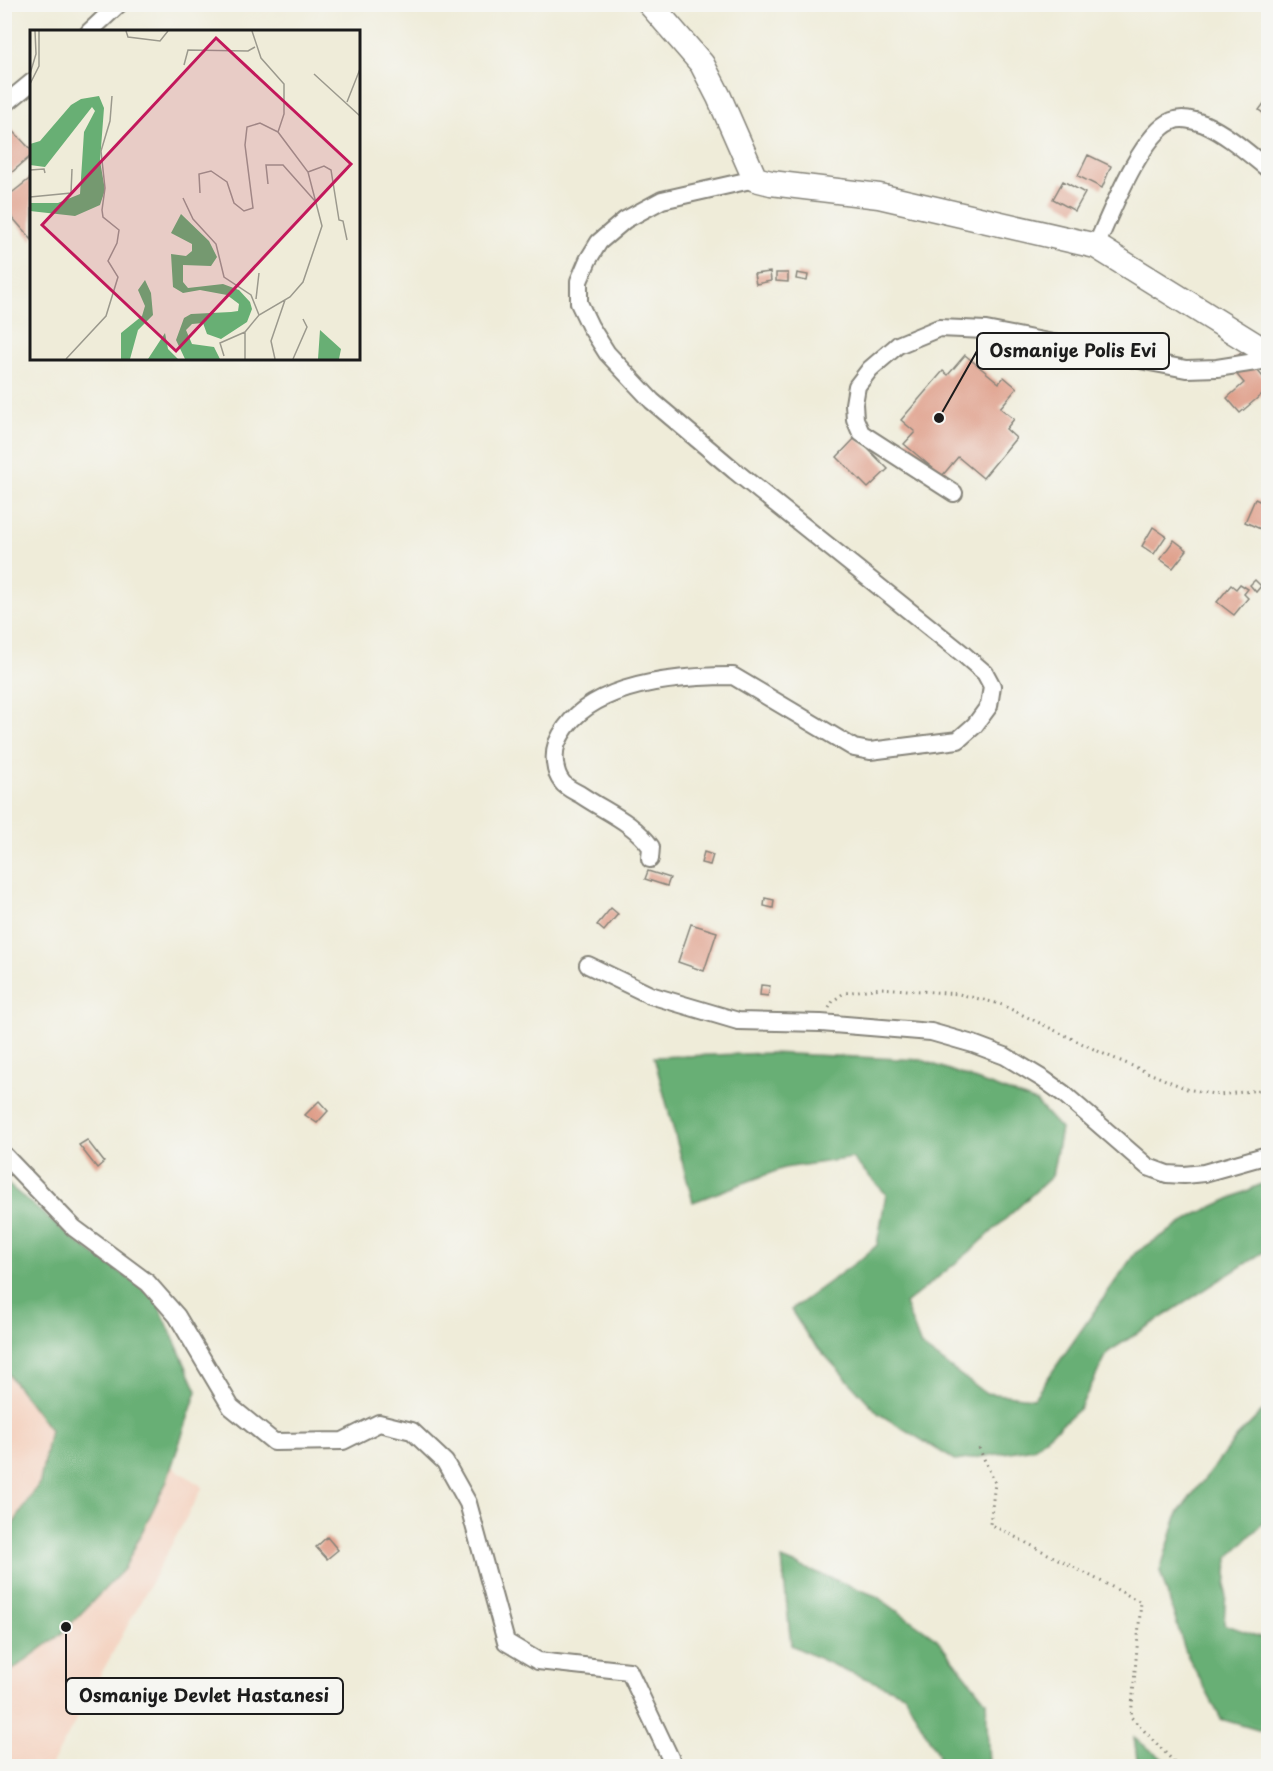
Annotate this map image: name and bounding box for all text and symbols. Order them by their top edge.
inset map [30,30,360,360]
callout: Osmaniye Polis Evi [977,333,1169,369]
text: Osmaniye Polis Evi [990,336,1156,363]
callout: Osmaniye Devlet Hastanesi [66,1678,343,1714]
text: Osmaniye Devlet Hastanesi [79,1681,329,1708]

